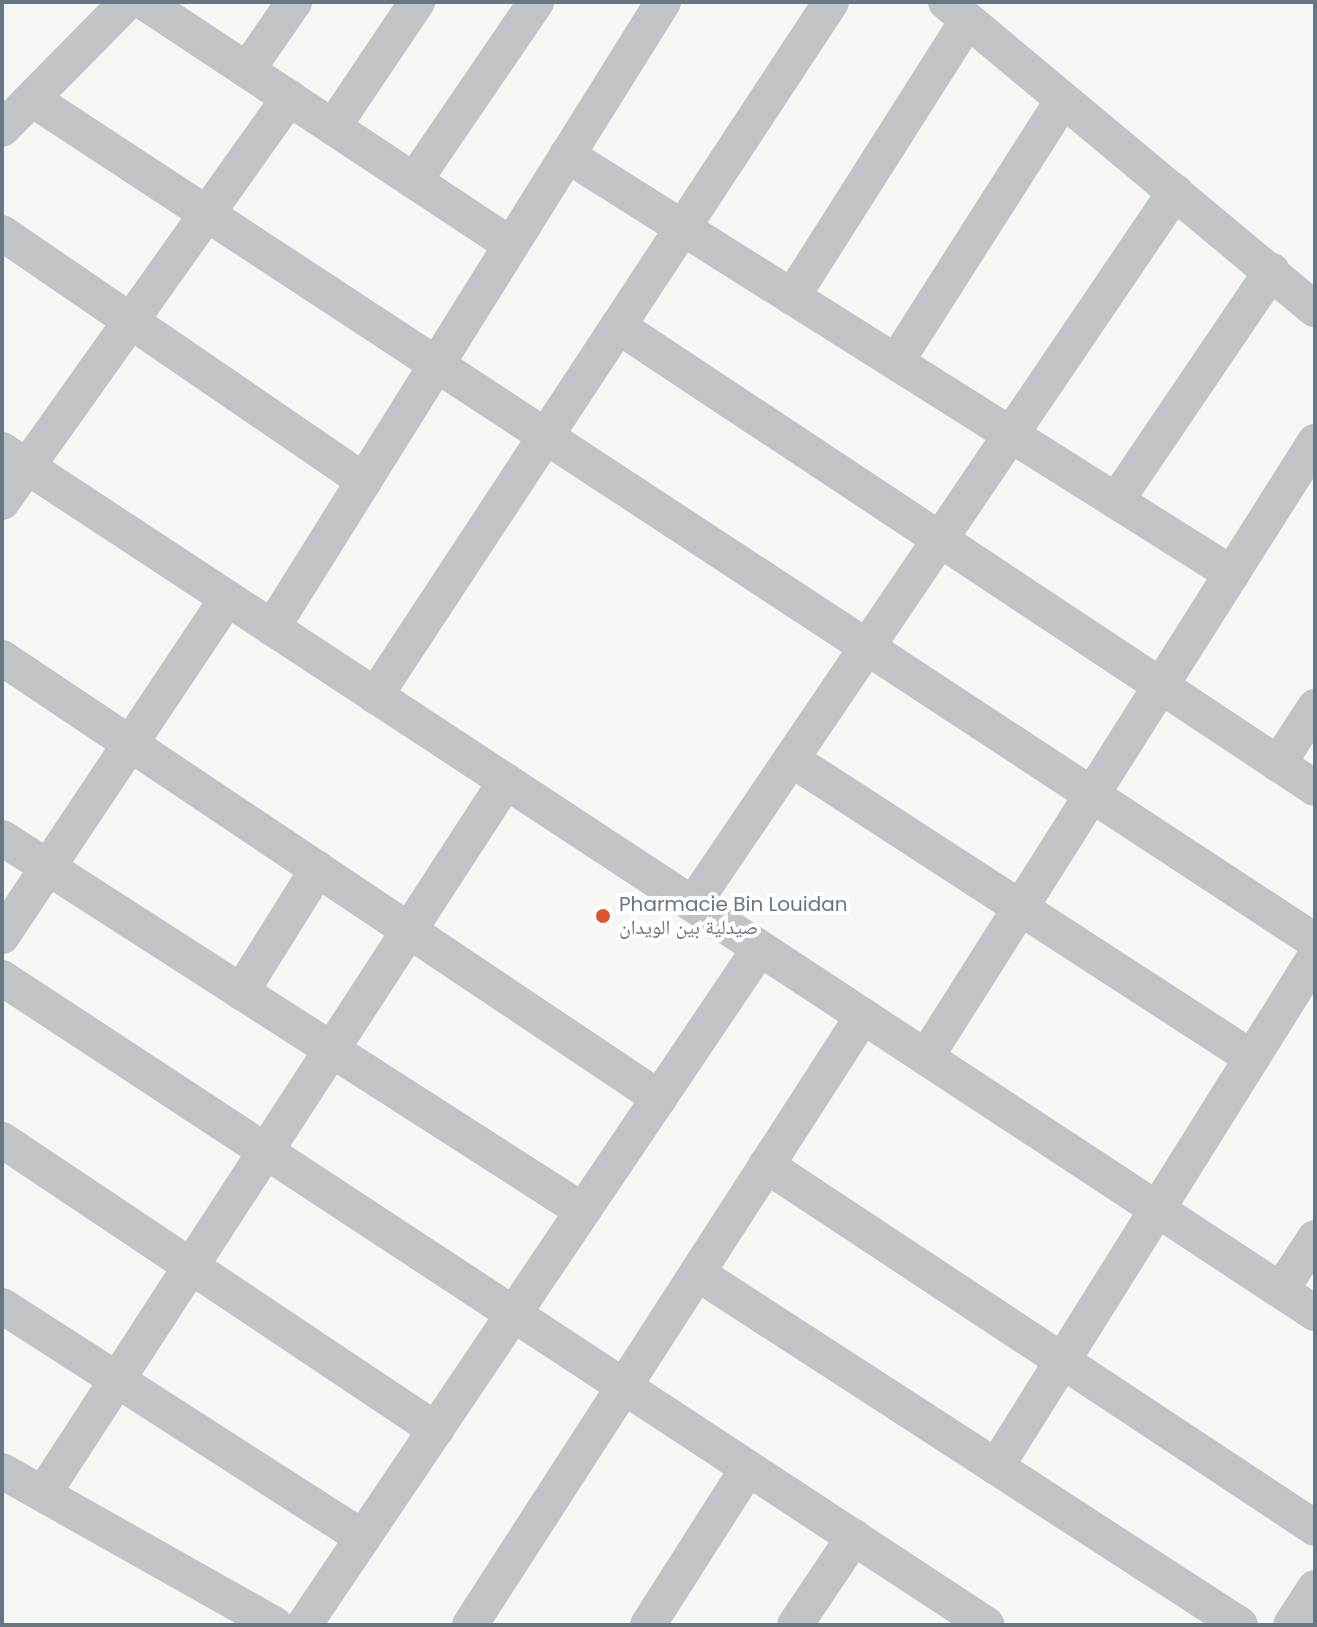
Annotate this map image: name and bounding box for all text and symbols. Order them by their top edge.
place label: Pharmacie Bin Louidan صيدلية بين الويدان [619,892,848,939]
marker: Pharmacie Bin Louidan صيدلية بين الويدان [594,907,612,925]

